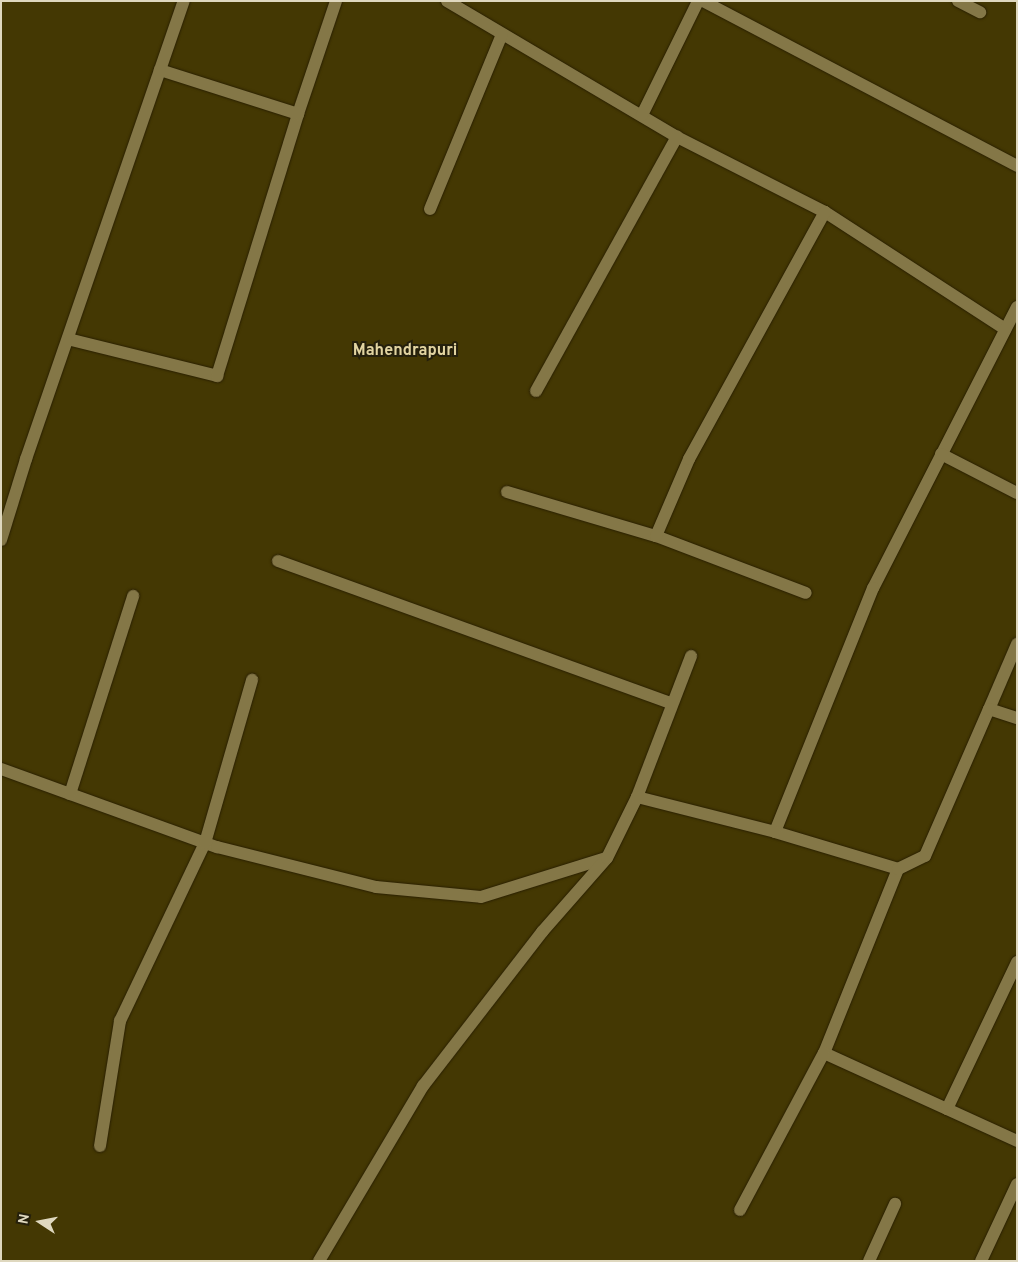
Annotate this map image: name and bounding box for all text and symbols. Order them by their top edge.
district label: Mahendrapuri [353,341,457,361]
north arrow [15,1197,65,1247]
text: N [15,1212,34,1226]

